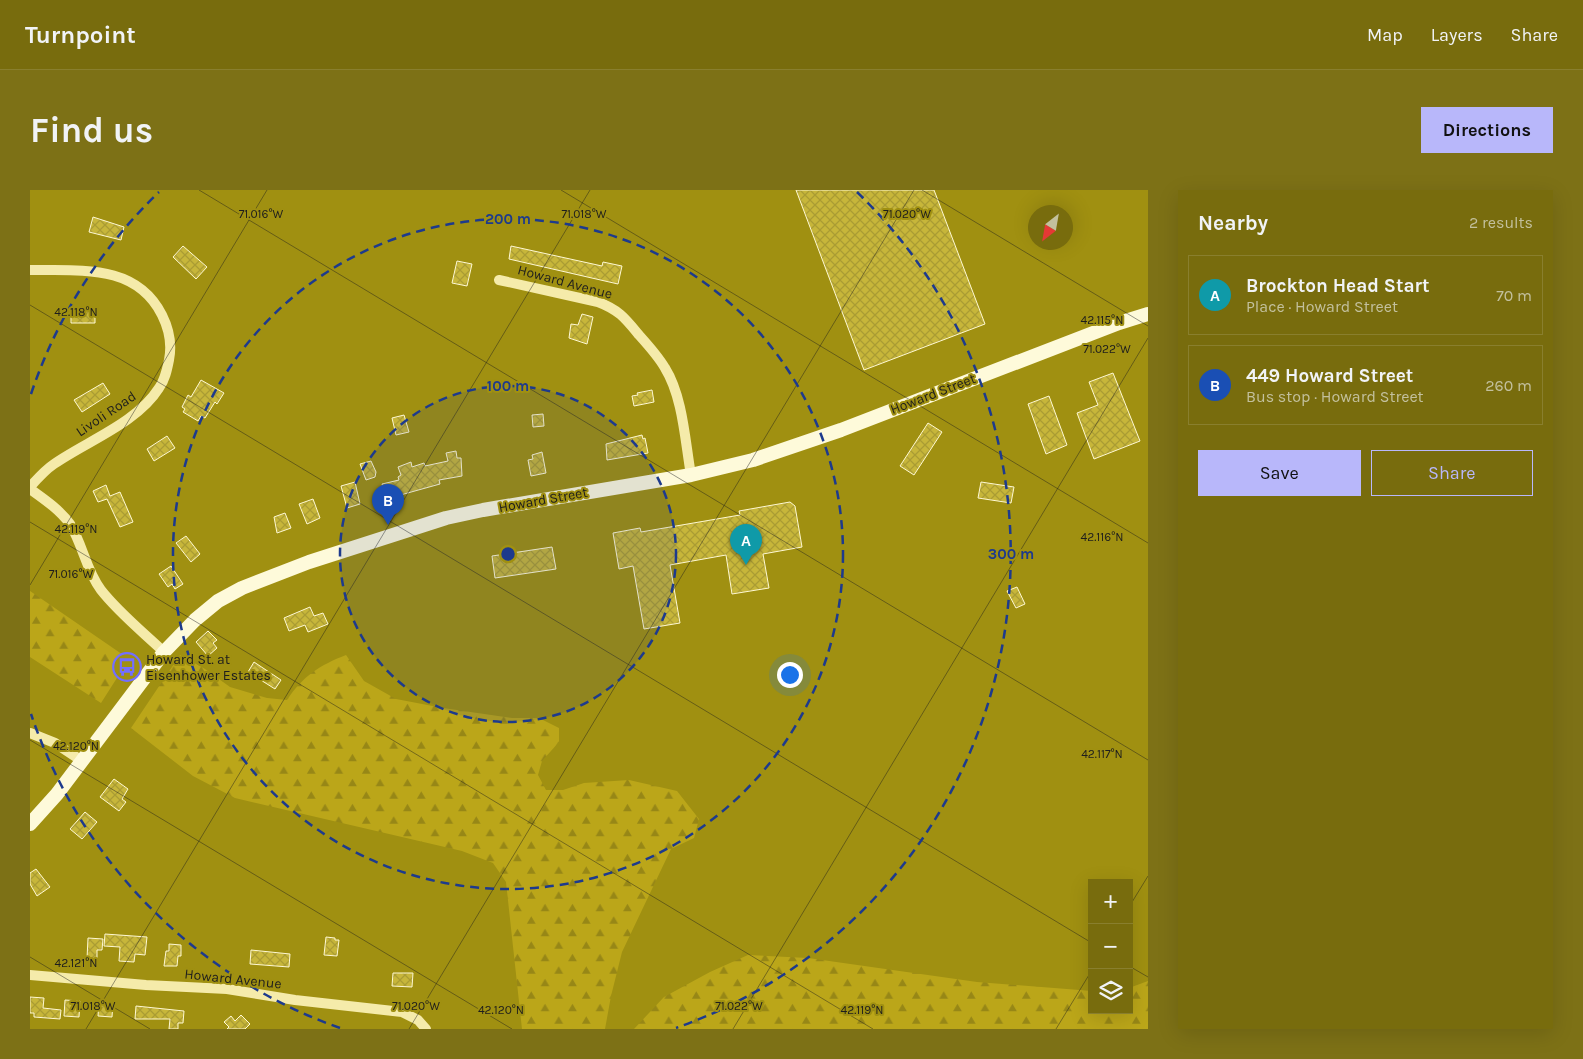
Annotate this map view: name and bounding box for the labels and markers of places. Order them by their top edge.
pin: B [372,484,404,525]
pin: A [730,524,762,565]
centre of rings [499,545,517,563]
place label: Howard St. at Eisenhower Estates [146,651,271,684]
bus stop icon: Howard St. at Eisenhower Estates [112,652,142,682]

